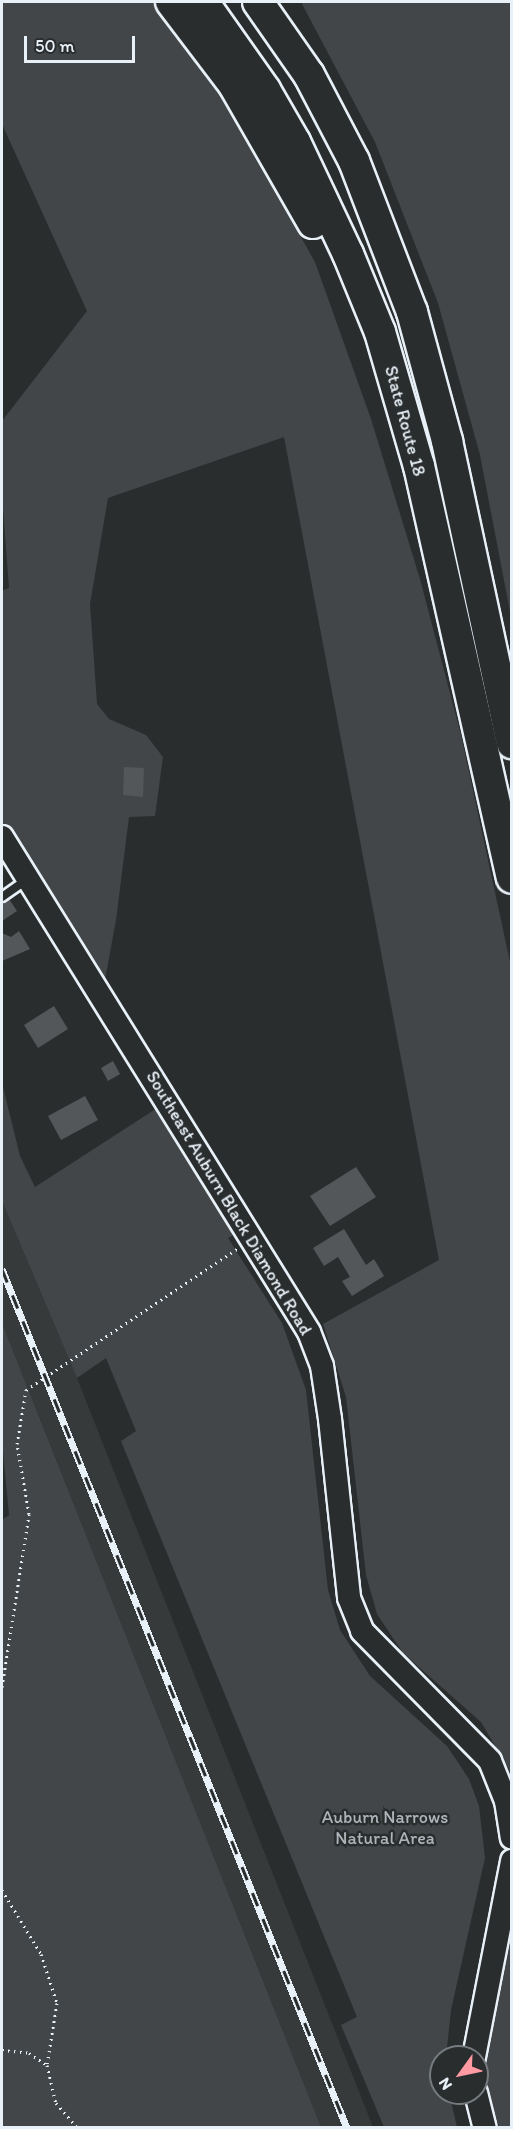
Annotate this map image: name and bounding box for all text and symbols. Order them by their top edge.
scale bar [27,24,138,62]
text: 50 m [35,35,75,57]
street label: State Route 18 [380,364,430,478]
street label: Southeast Auburn Black Diamond Road [142,1068,316,1338]
park label: Auburn Narrows Natural Area [322,1807,448,1850]
north arrow [429,2045,489,2105]
text: N [434,2074,456,2094]

